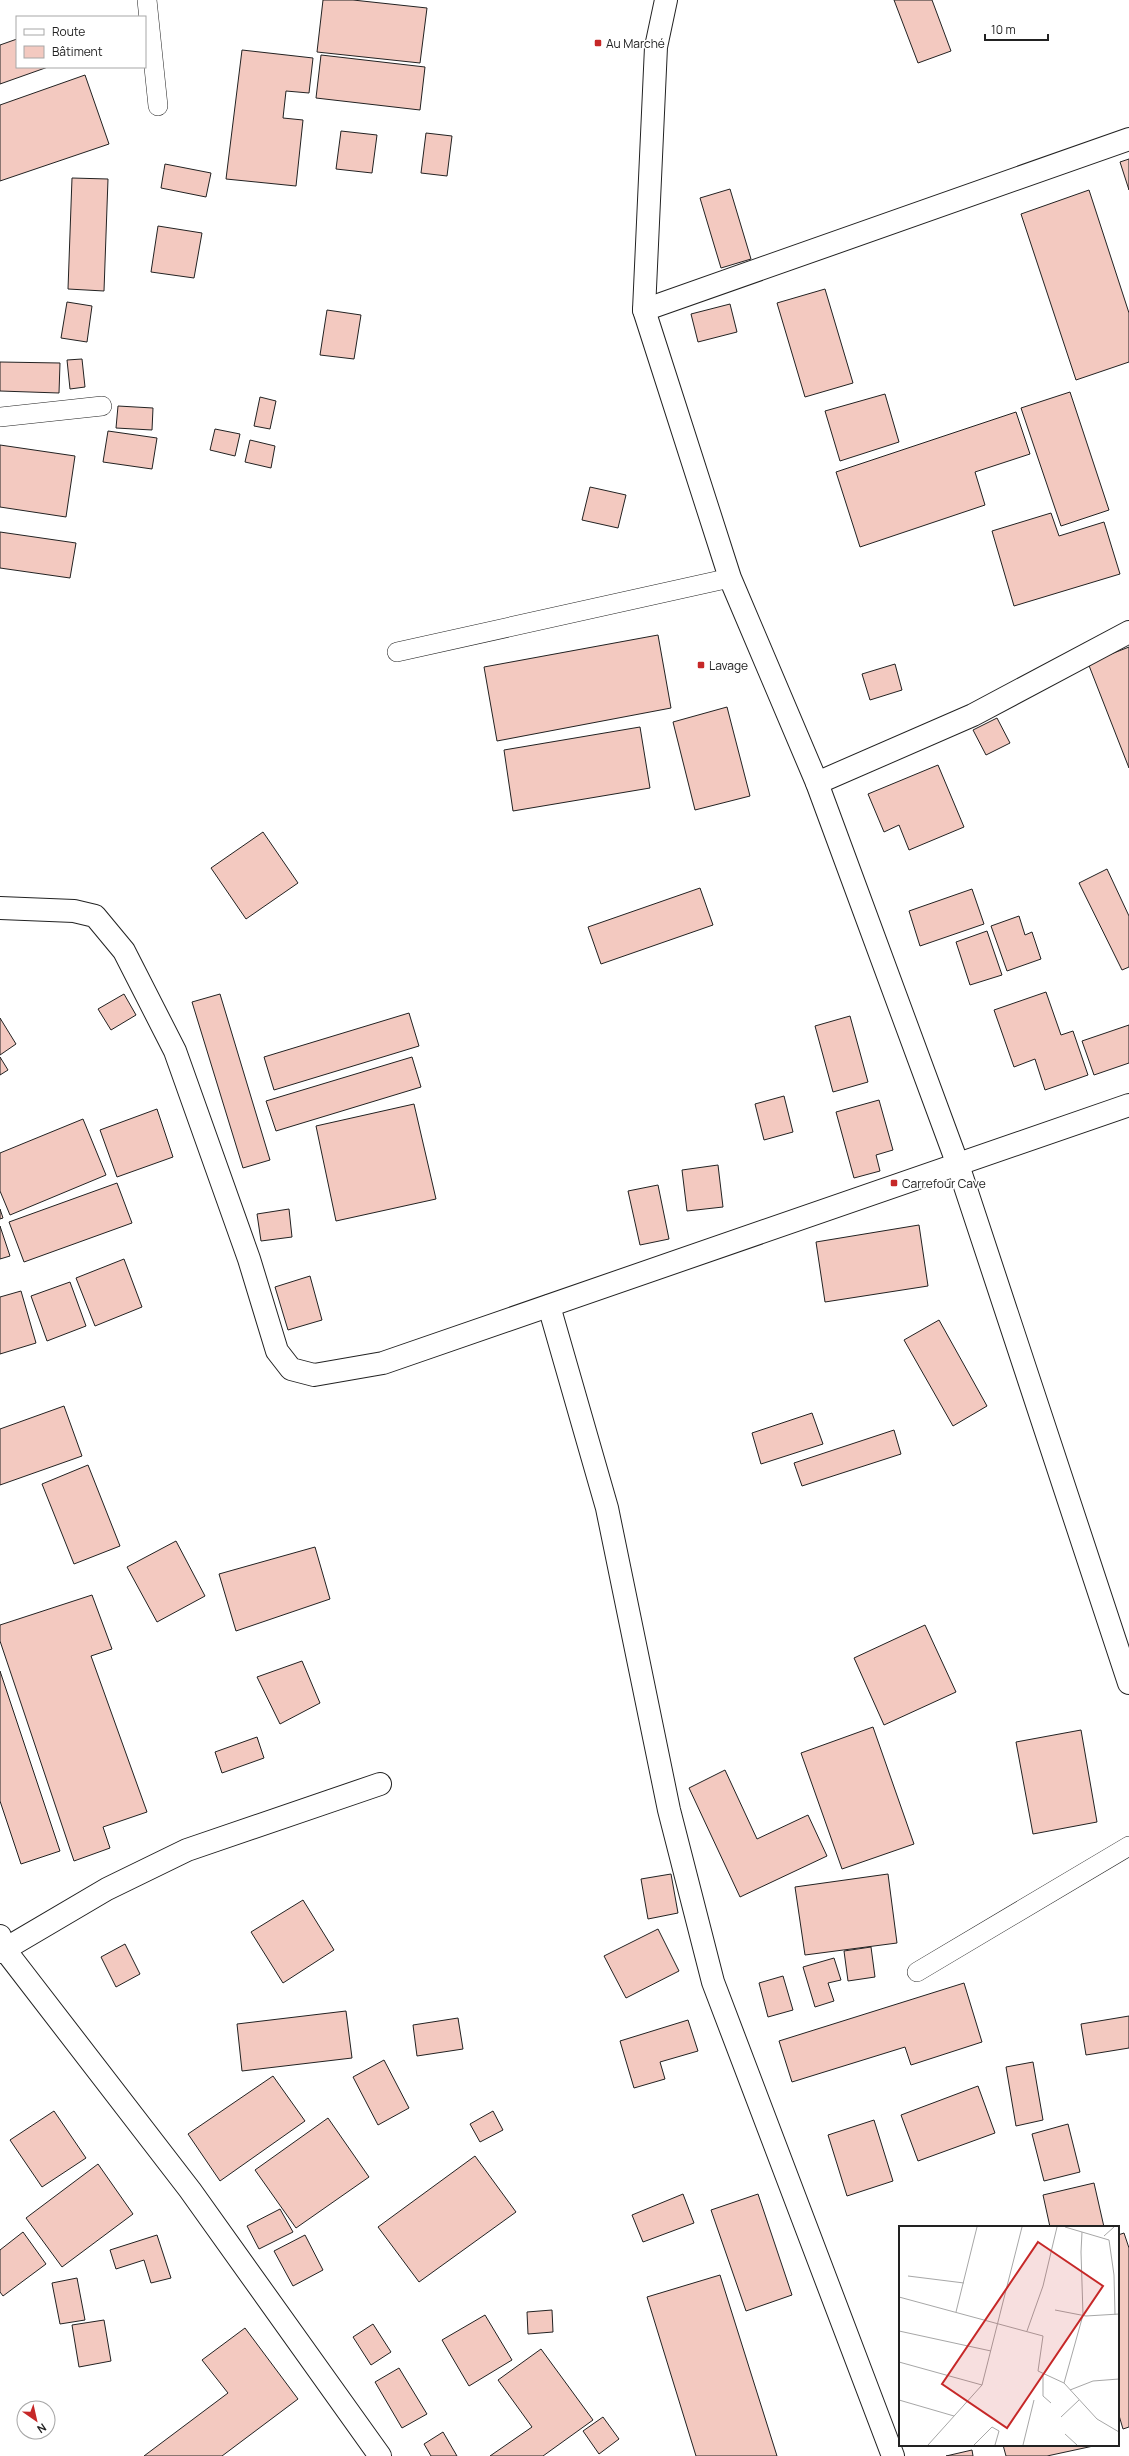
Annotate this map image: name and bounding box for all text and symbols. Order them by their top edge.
legend [16,16,146,68]
scale bar [985,16,1048,42]
text: 10 m [991,21,1016,38]
text: Route [52,23,85,40]
place label: Au Marché [606,35,665,52]
marker: Au Marché [593,38,603,48]
text: Bâtiment [52,43,103,60]
place label: Lavage [709,657,748,674]
marker: Lavage [696,660,706,670]
place label: Carrefour Cave [902,1175,986,1192]
marker: Carrefour Cave [889,1178,899,1188]
inset map [899,2226,1119,2446]
north arrow [16,2400,56,2440]
text: N [34,2420,49,2437]

